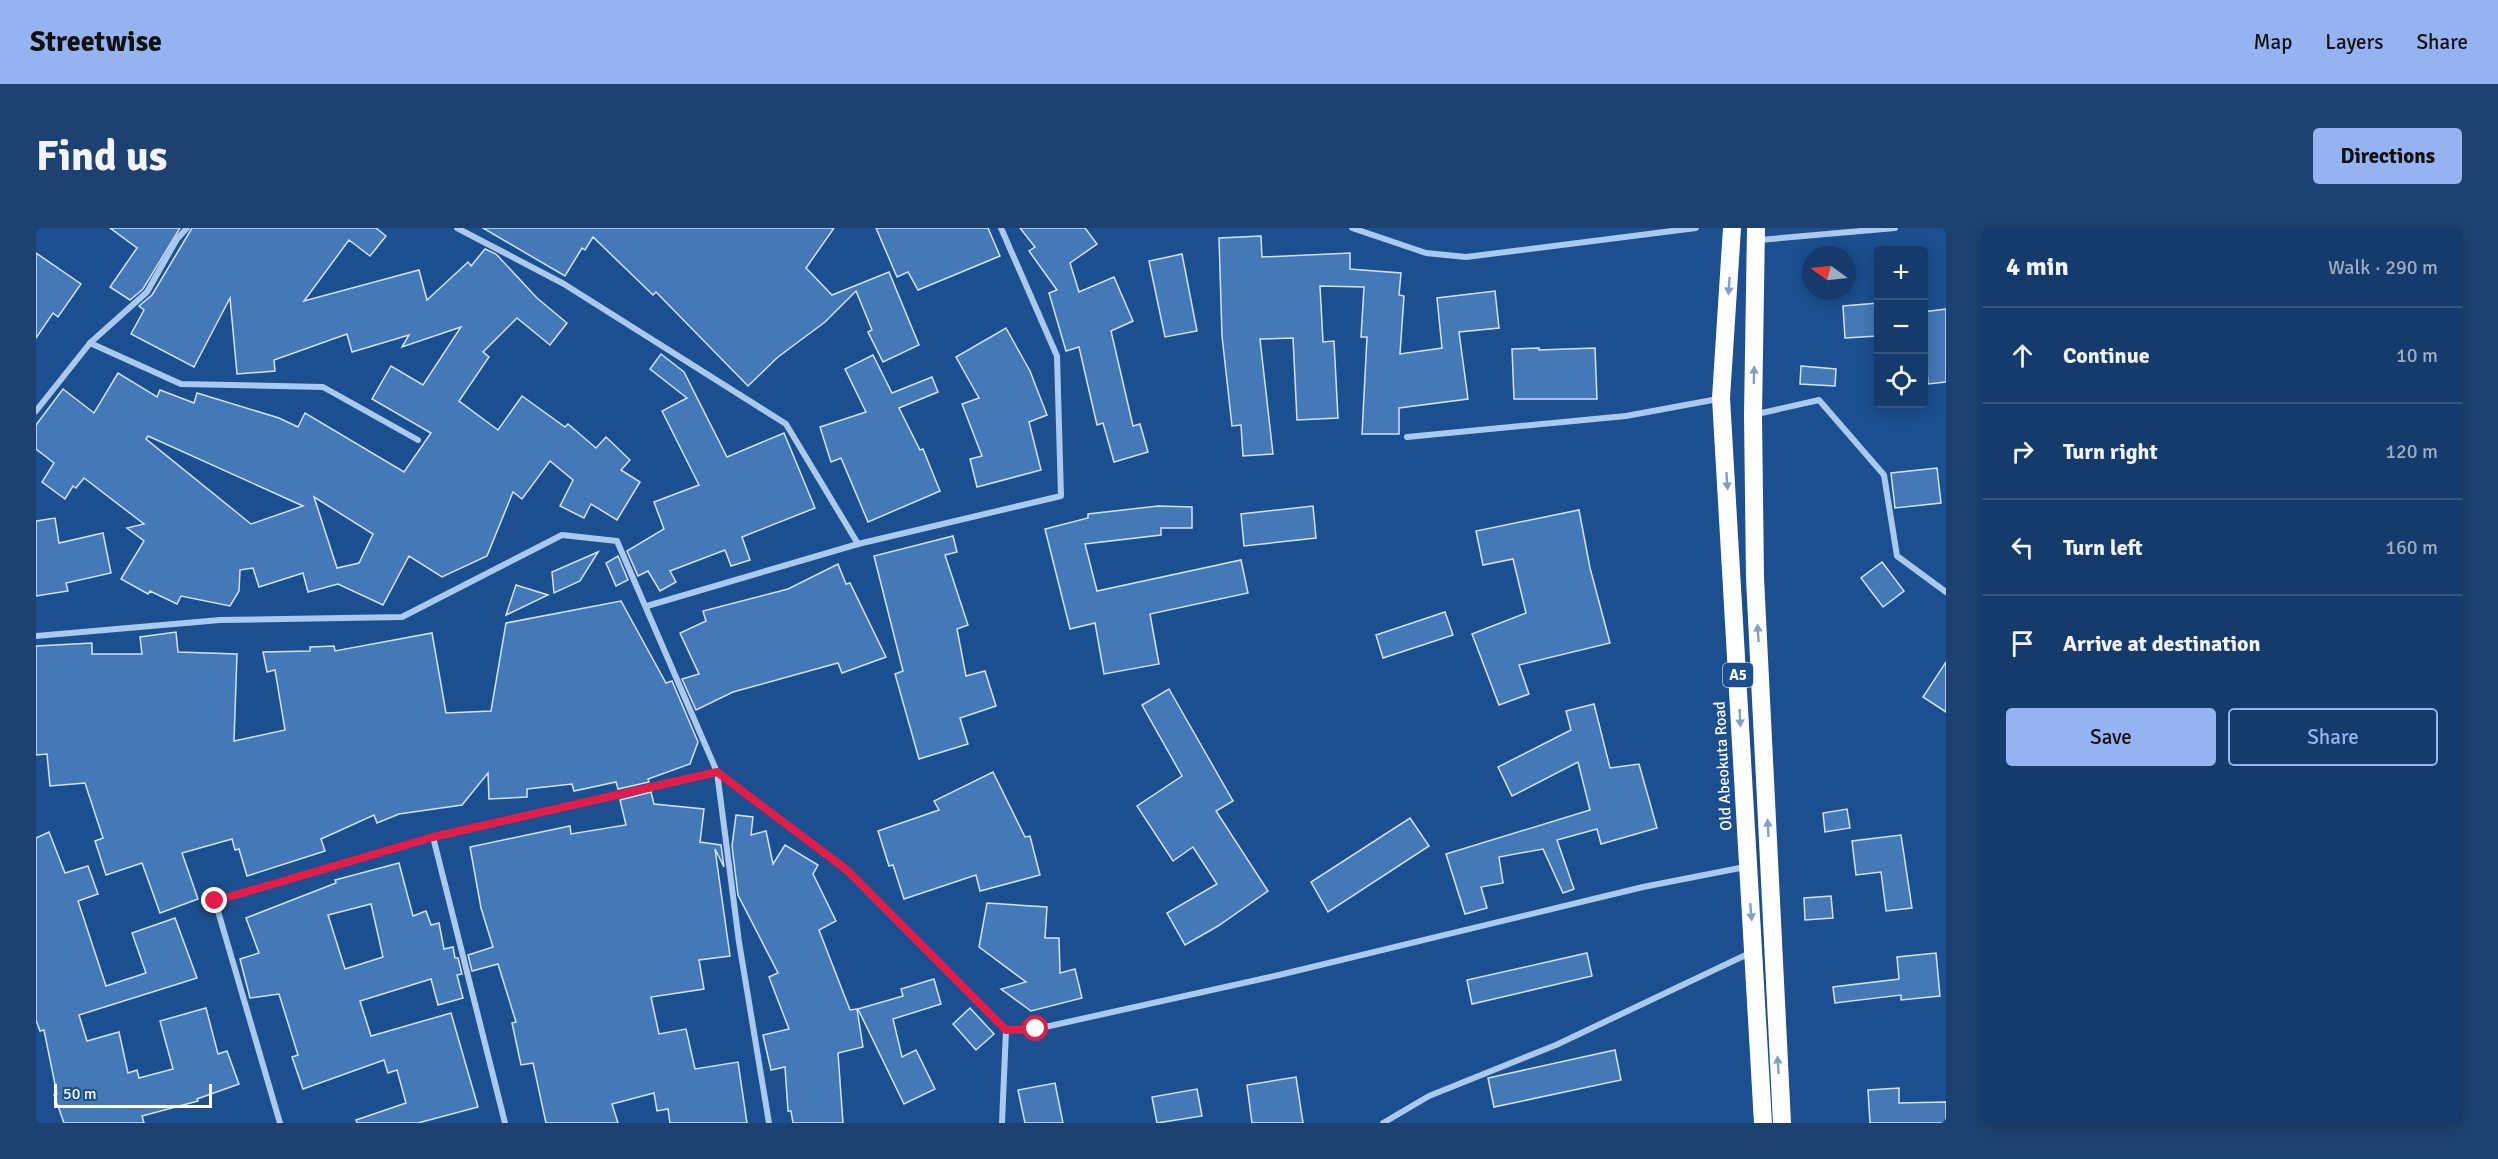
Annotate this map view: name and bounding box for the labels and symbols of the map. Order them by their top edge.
north arrow [1802,246,1856,300]
one-way arrow [1724,277,1733,296]
one-way arrow [1749,366,1758,385]
one-way arrow [1722,471,1731,490]
one-way arrow [1754,624,1763,643]
road number: A5 [1723,663,1753,687]
street label: Old Abeokuta Road [1710,701,1736,831]
one-way arrow [1735,708,1744,727]
one-way arrow [1764,818,1773,837]
route end [201,887,227,913]
one-way arrow [1746,903,1756,922]
route start [1022,1015,1048,1041]
one-way arrow [1774,1055,1783,1074]
scale bar [54,1081,212,1108]

